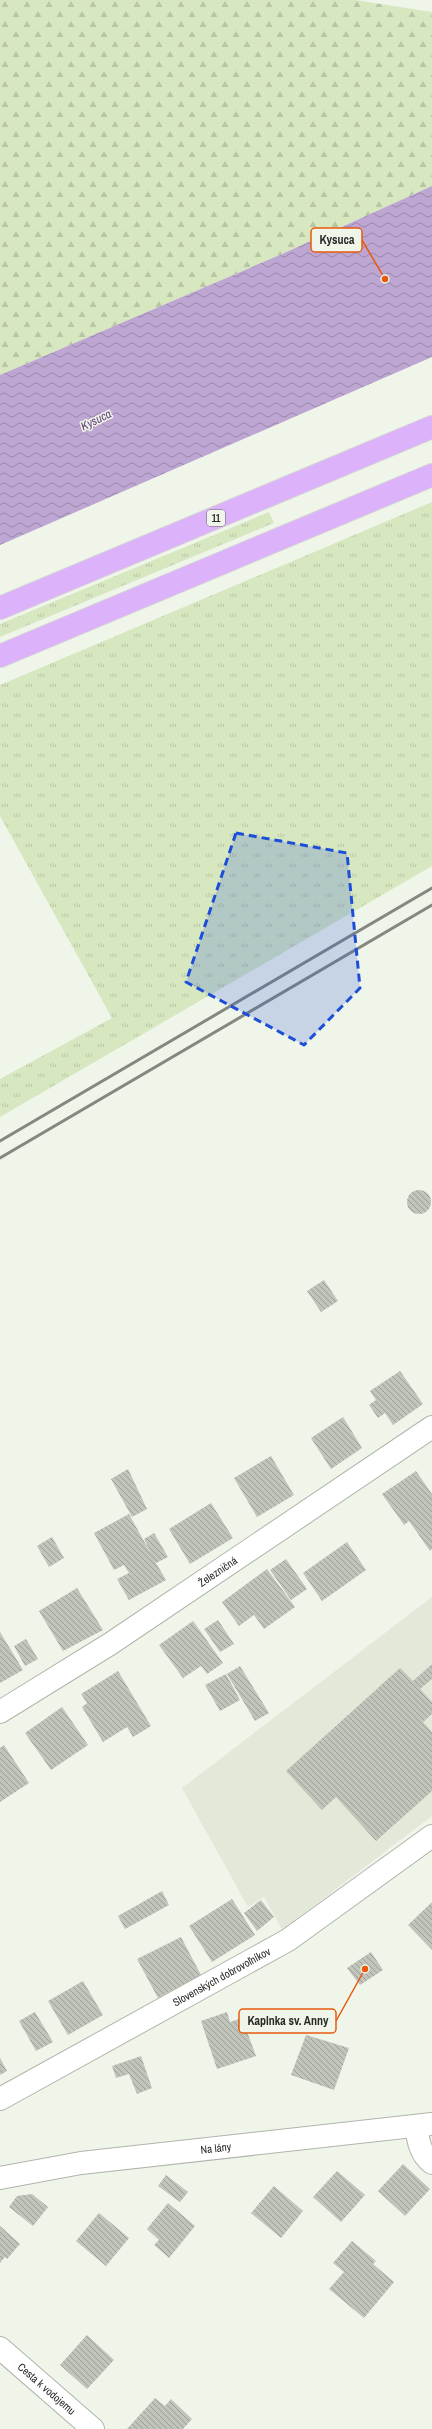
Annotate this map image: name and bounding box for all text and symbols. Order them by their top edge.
callout: Kysuca [311,228,362,252]
text: Kysuca [319,232,355,248]
water label: Kysuca [78,406,114,434]
road number: 11 [207,510,225,526]
street label: Železničná [195,1553,240,1590]
street label: Slovenských dobrovoľníkov [170,1944,273,2009]
callout: Kaplnka sv. Anny [239,2009,336,2033]
text: Kaplnka sv. Anny [248,2013,329,2029]
street label: Na lány [200,2139,232,2157]
street label: Cesta k vodojemu [15,2360,79,2418]

